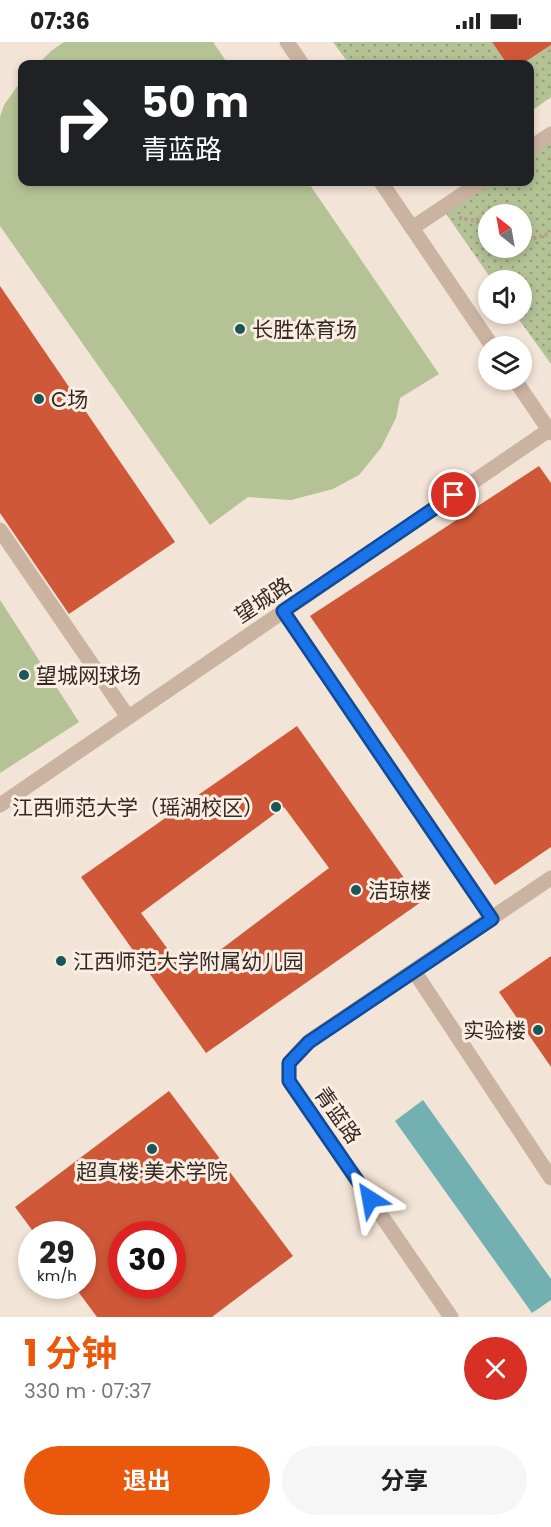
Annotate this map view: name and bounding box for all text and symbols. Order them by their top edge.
text: 07:36 [30,6,90,37]
text: 50 m [141,73,249,132]
icon: right [42,84,120,162]
text: 青蓝路 [141,131,222,168]
north arrow [478,204,532,258]
map controls [478,204,532,390]
button: sound [478,270,532,324]
place label: 长胜体育场 [252,315,357,344]
marker: 长胜体育场 [233,322,247,336]
button: layers [478,336,532,390]
place label: C场 [51,385,88,414]
marker: C场 [32,392,46,406]
pin [428,469,479,520]
icon: arrive [437,478,470,511]
street label: 望城路 [229,570,297,630]
place label: 望城网球场 [36,661,141,690]
marker: 望城网球场 [17,668,31,682]
place label: 江西师范大学（瑶湖校区） [12,793,264,822]
marker: 江西师范大学（瑶湖校区） [269,800,283,814]
place label: 洁琼楼 [368,876,431,905]
marker: 洁琼楼 [349,883,363,897]
place label: 江西师范大学附属幼儿园 [73,947,304,976]
marker: 江西师范大学附属幼儿园 [54,954,68,968]
place label: 实验楼 [463,1016,526,1045]
marker: 实验楼 [531,1023,545,1037]
street label: 青蓝路 [308,1081,368,1149]
marker: 超真楼·美术学院 [145,1142,159,1156]
place label: 超真楼·美术学院 [76,1157,228,1186]
position arrow [338,1167,402,1231]
speed limit sign: 30 [108,1221,186,1299]
text: 29 [39,1231,75,1274]
text: km/h [37,1265,77,1286]
text: 1 分钟 [24,1328,117,1379]
button: close [464,1337,527,1400]
text: 330 m · 07:37 [24,1377,151,1405]
button: 退出 [24,1446,270,1515]
button: 分享 [282,1446,527,1515]

